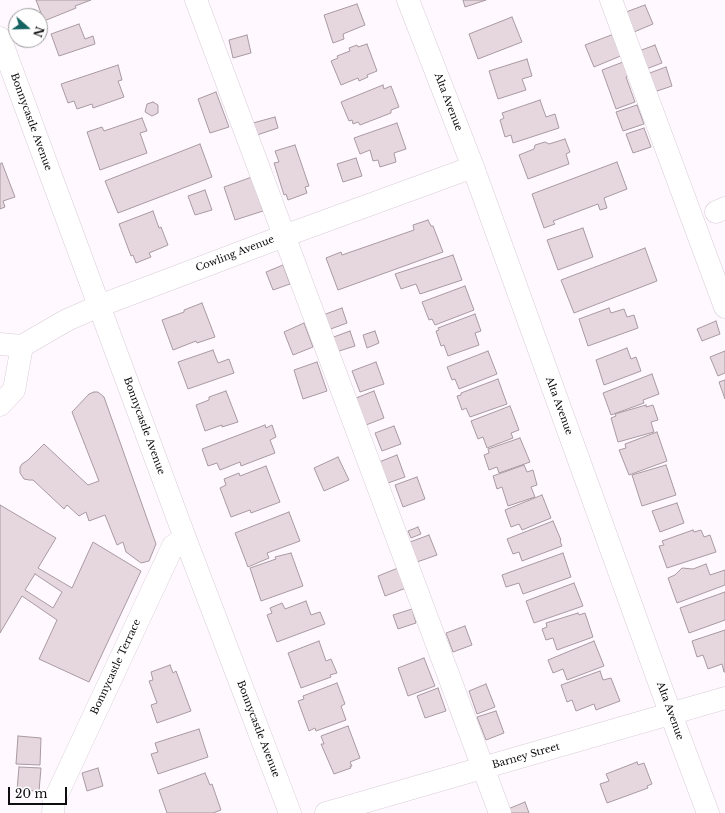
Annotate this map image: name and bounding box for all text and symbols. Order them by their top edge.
north arrow [8,8,48,48]
text: N [30,25,47,39]
street label: Bonnycastle Avenue [8,71,54,173]
street label: Alta Avenue [431,71,465,133]
street label: Cowling Avenue [194,233,276,275]
street label: Bonnycastle Avenue [121,375,167,477]
street label: Alta Avenue [543,375,575,437]
street label: Bonnycastle Terrace [89,617,143,717]
street label: Bonnycastle Avenue [234,679,282,779]
street label: Alta Avenue [654,680,686,742]
street label: Barney Street [491,741,561,771]
scale bar [10,779,69,805]
text: 20 m [15,786,47,801]

